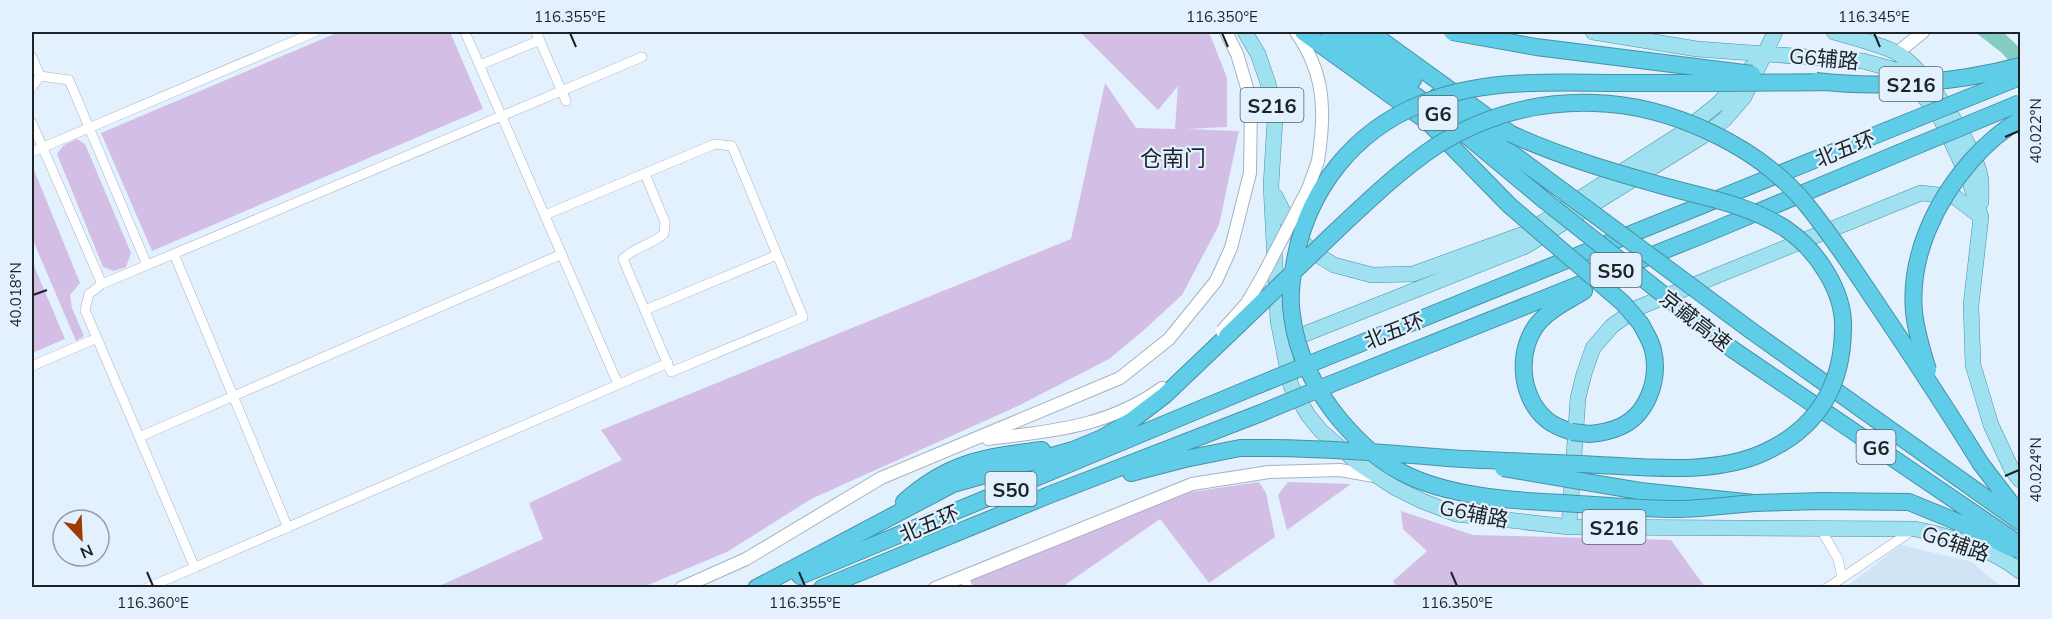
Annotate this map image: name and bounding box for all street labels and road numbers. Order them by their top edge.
street label: G6辅路 [1788,42,1860,74]
road number: S216 [1880,67,1942,101]
road number: S216 [1240,88,1304,122]
road number: G6 [1418,96,1458,130]
street label: 北五环 [1811,124,1879,172]
road number: S50 [1590,253,1642,287]
street label: 京藏高速 [1655,284,1737,356]
street label: 北五环 [1360,306,1428,354]
road number: G6 [1856,430,1896,464]
road number: S50 [986,472,1036,506]
street label: G6辅路 [1437,494,1511,532]
street label: 北五环 [895,499,963,547]
road number: S216 [1582,510,1646,544]
street label: G6辅路 [1919,519,1993,567]

